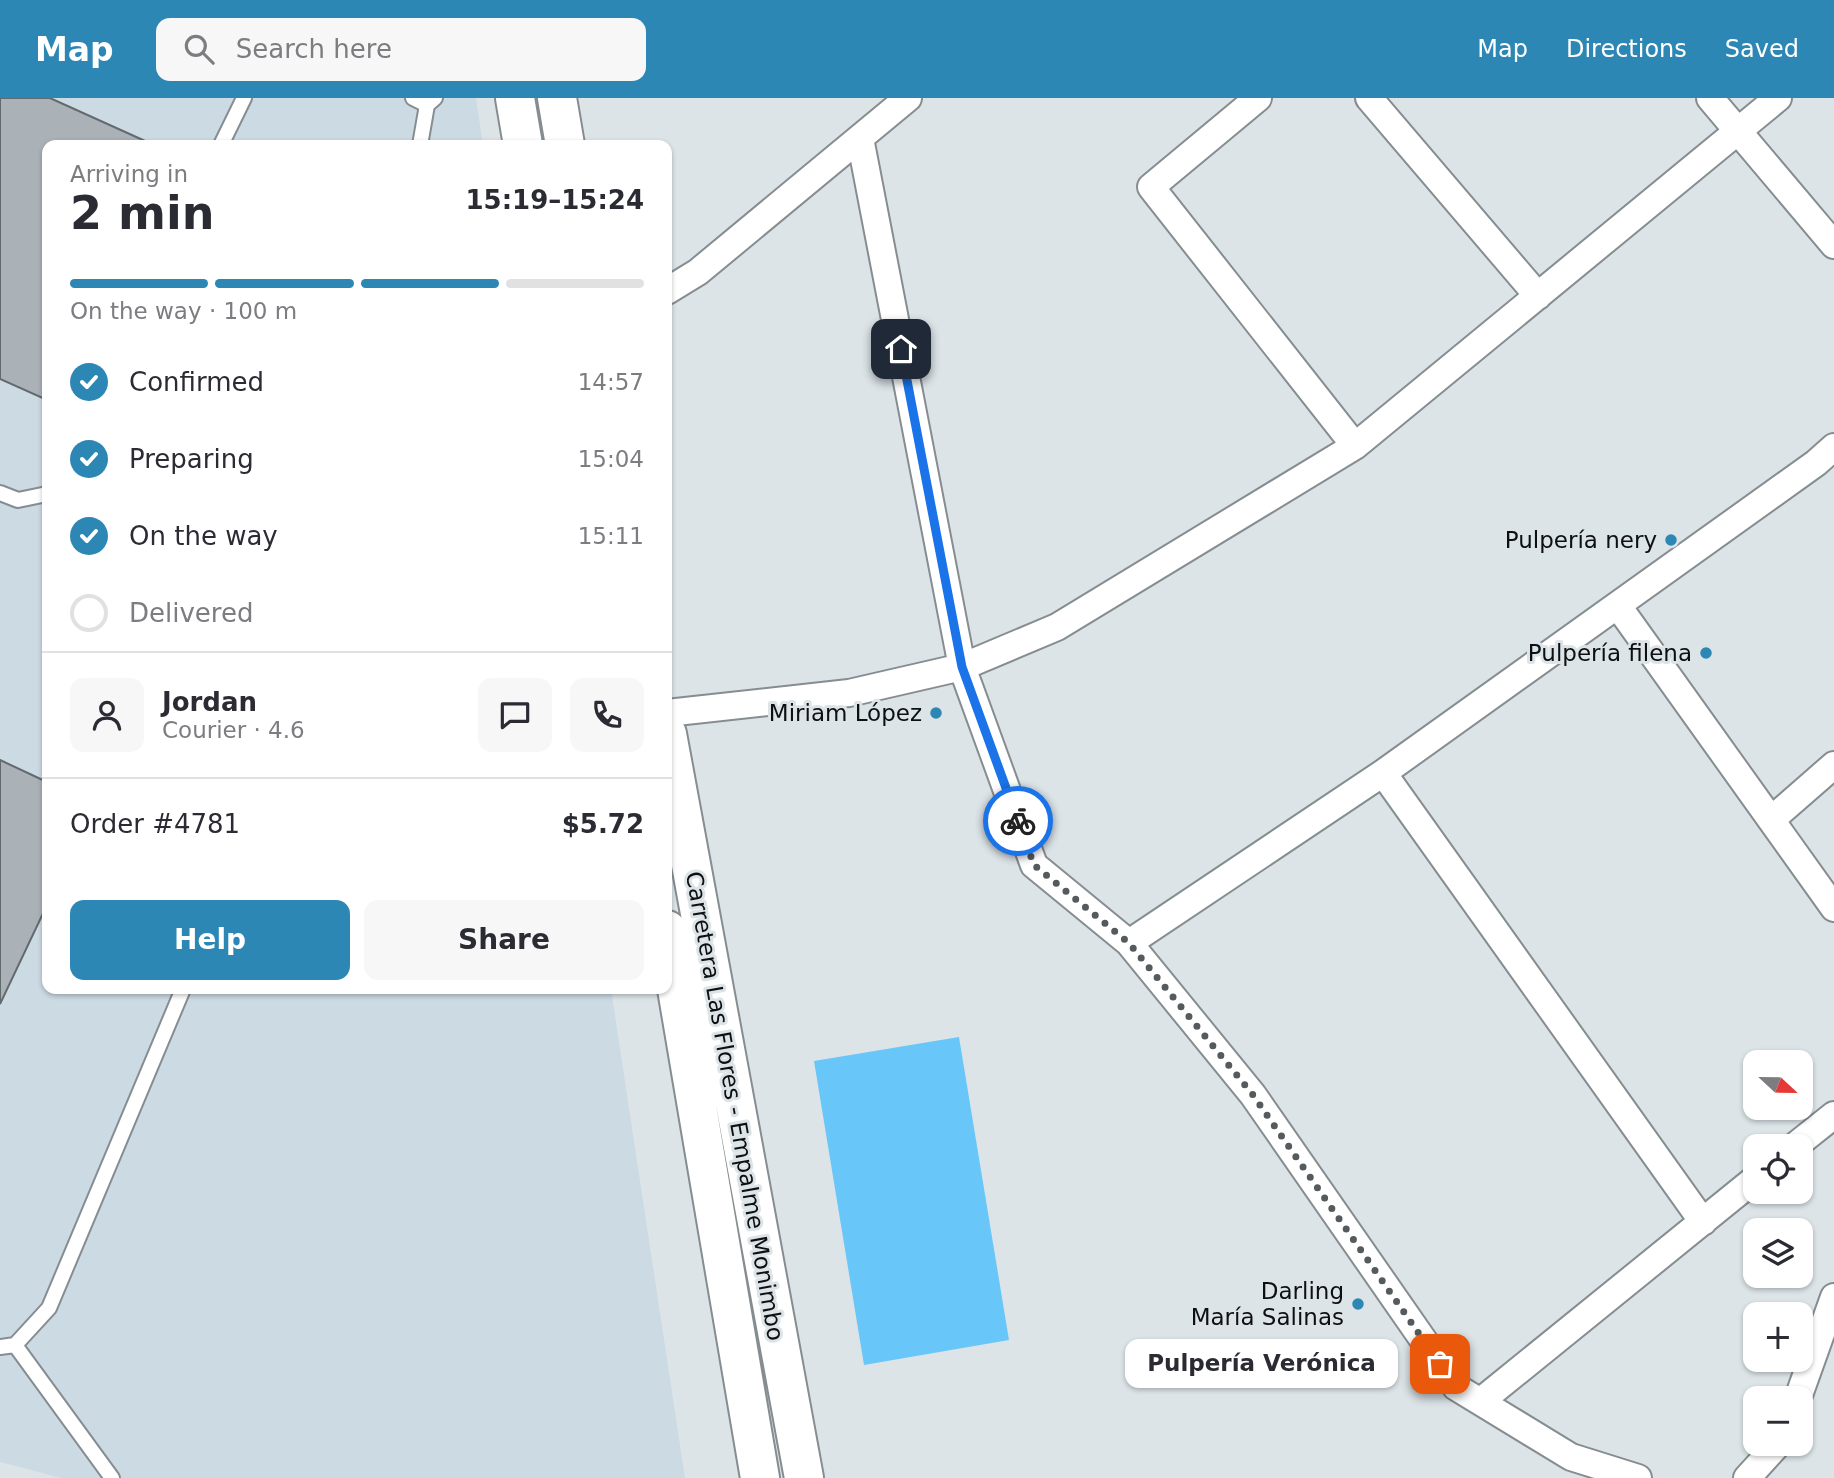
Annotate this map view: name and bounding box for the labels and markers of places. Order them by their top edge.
pin [871,319,931,379]
place label: Pulpería nery [1505,527,1657,553]
marker: Pulpería nery [1663,532,1679,548]
place label: Pulpería filena [1528,640,1692,666]
marker: Pulpería filena [1698,645,1714,661]
place label: Miriam López [769,700,922,726]
marker: Miriam López [928,705,944,721]
place label: Darling María Salinas [1191,1278,1344,1330]
marker: Darling María Salinas [1350,1296,1366,1312]
pin [1410,1334,1470,1394]
callout: Pulpería Verónica [1125,1340,1398,1388]

